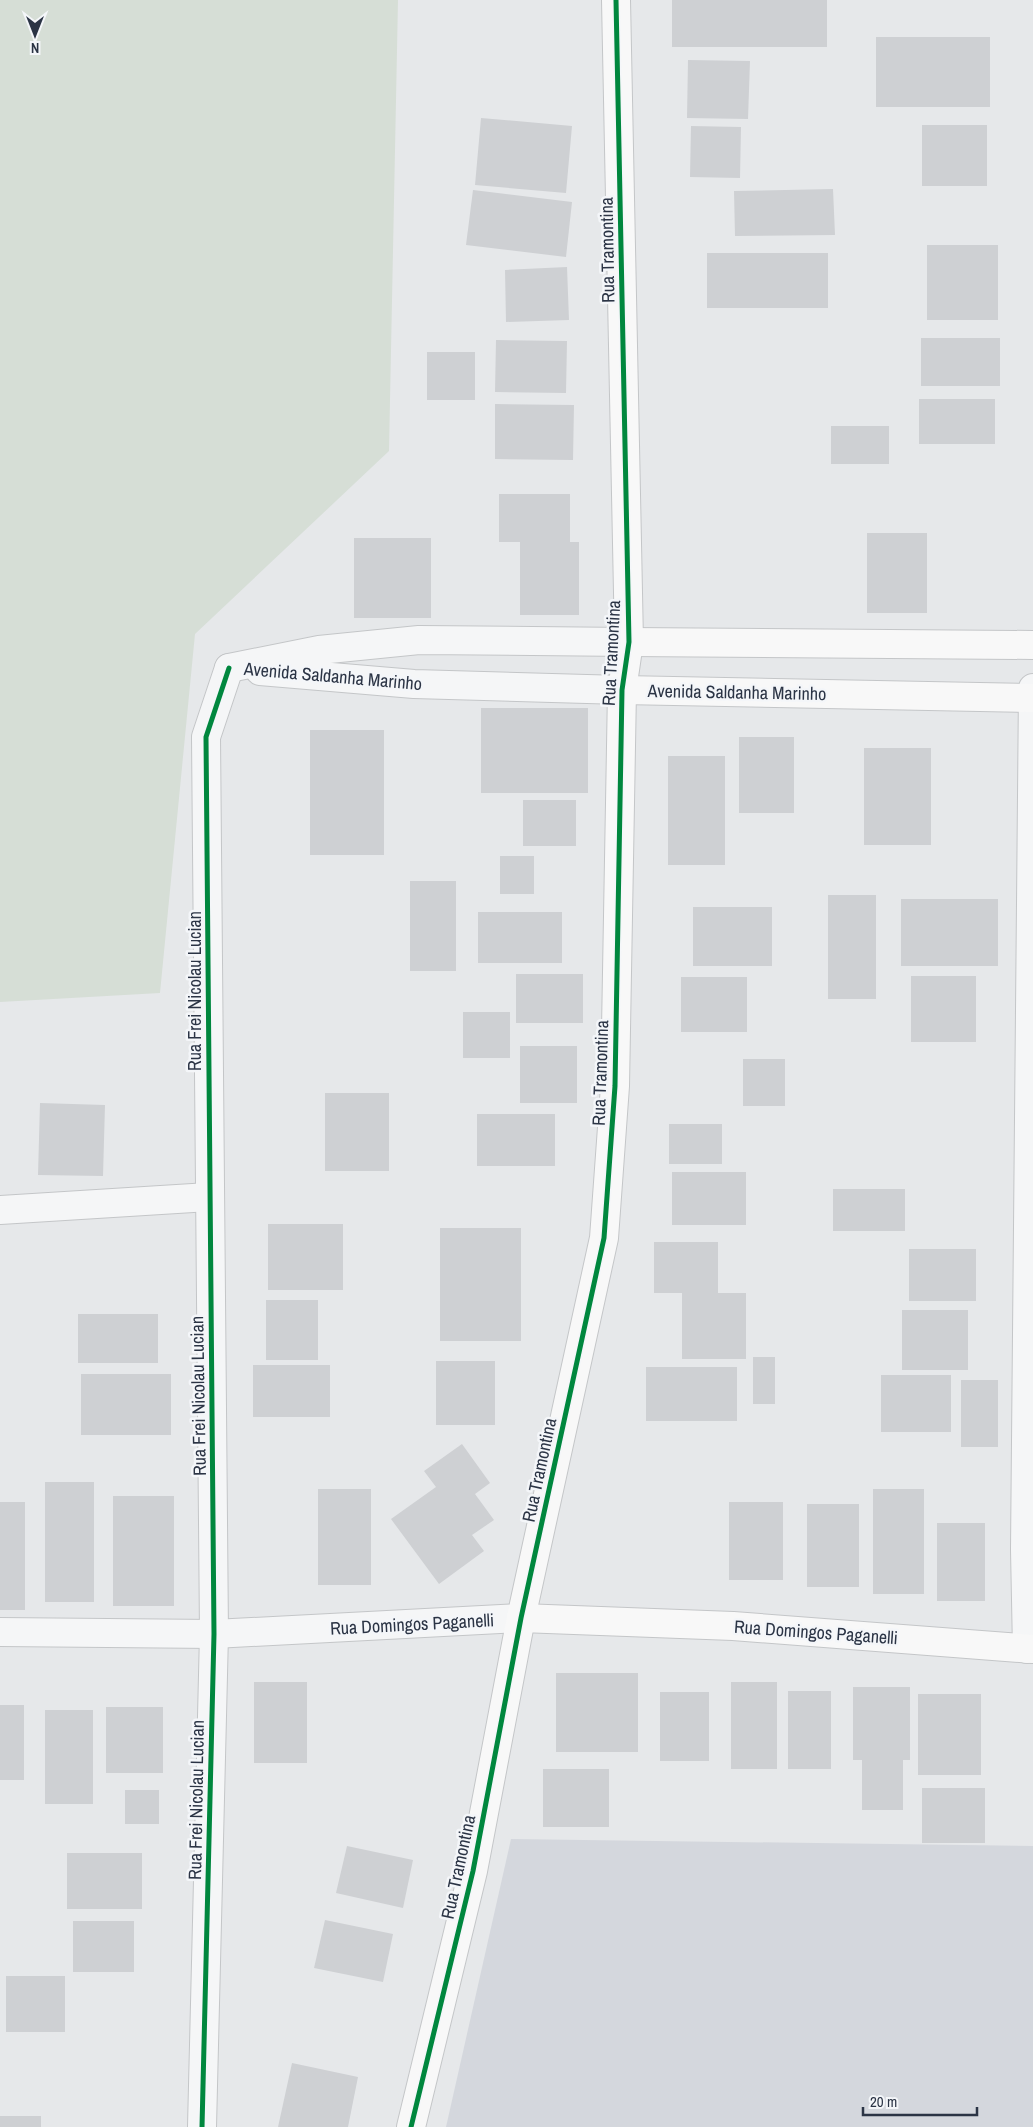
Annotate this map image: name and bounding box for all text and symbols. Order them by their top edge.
north arrow [10,10,60,60]
text: N [31,39,39,57]
street label: Rua Tramontina [594,197,620,303]
street label: Rua Tramontina [596,599,626,707]
street label: Avenida Saldanha Marinho [242,656,423,696]
street label: Avenida Saldanha Marinho [646,678,827,706]
street label: Rua Frei Nicolau Lucian [182,911,207,1071]
street label: Rua Tramontina [586,1020,614,1126]
street label: Rua Frei Nicolau Lucian [184,1316,212,1476]
street label: Rua Tramontina [516,1416,562,1524]
street label: Rua Domingos Paganelli [329,1607,495,1641]
street label: Rua Domingos Paganelli [733,1614,899,1650]
street label: Rua Frei Nicolau Lucian [182,1720,210,1880]
street label: Rua Tramontina [435,1813,481,1921]
scale bar [863,2084,977,2116]
text: 20 m [870,2091,897,2112]

